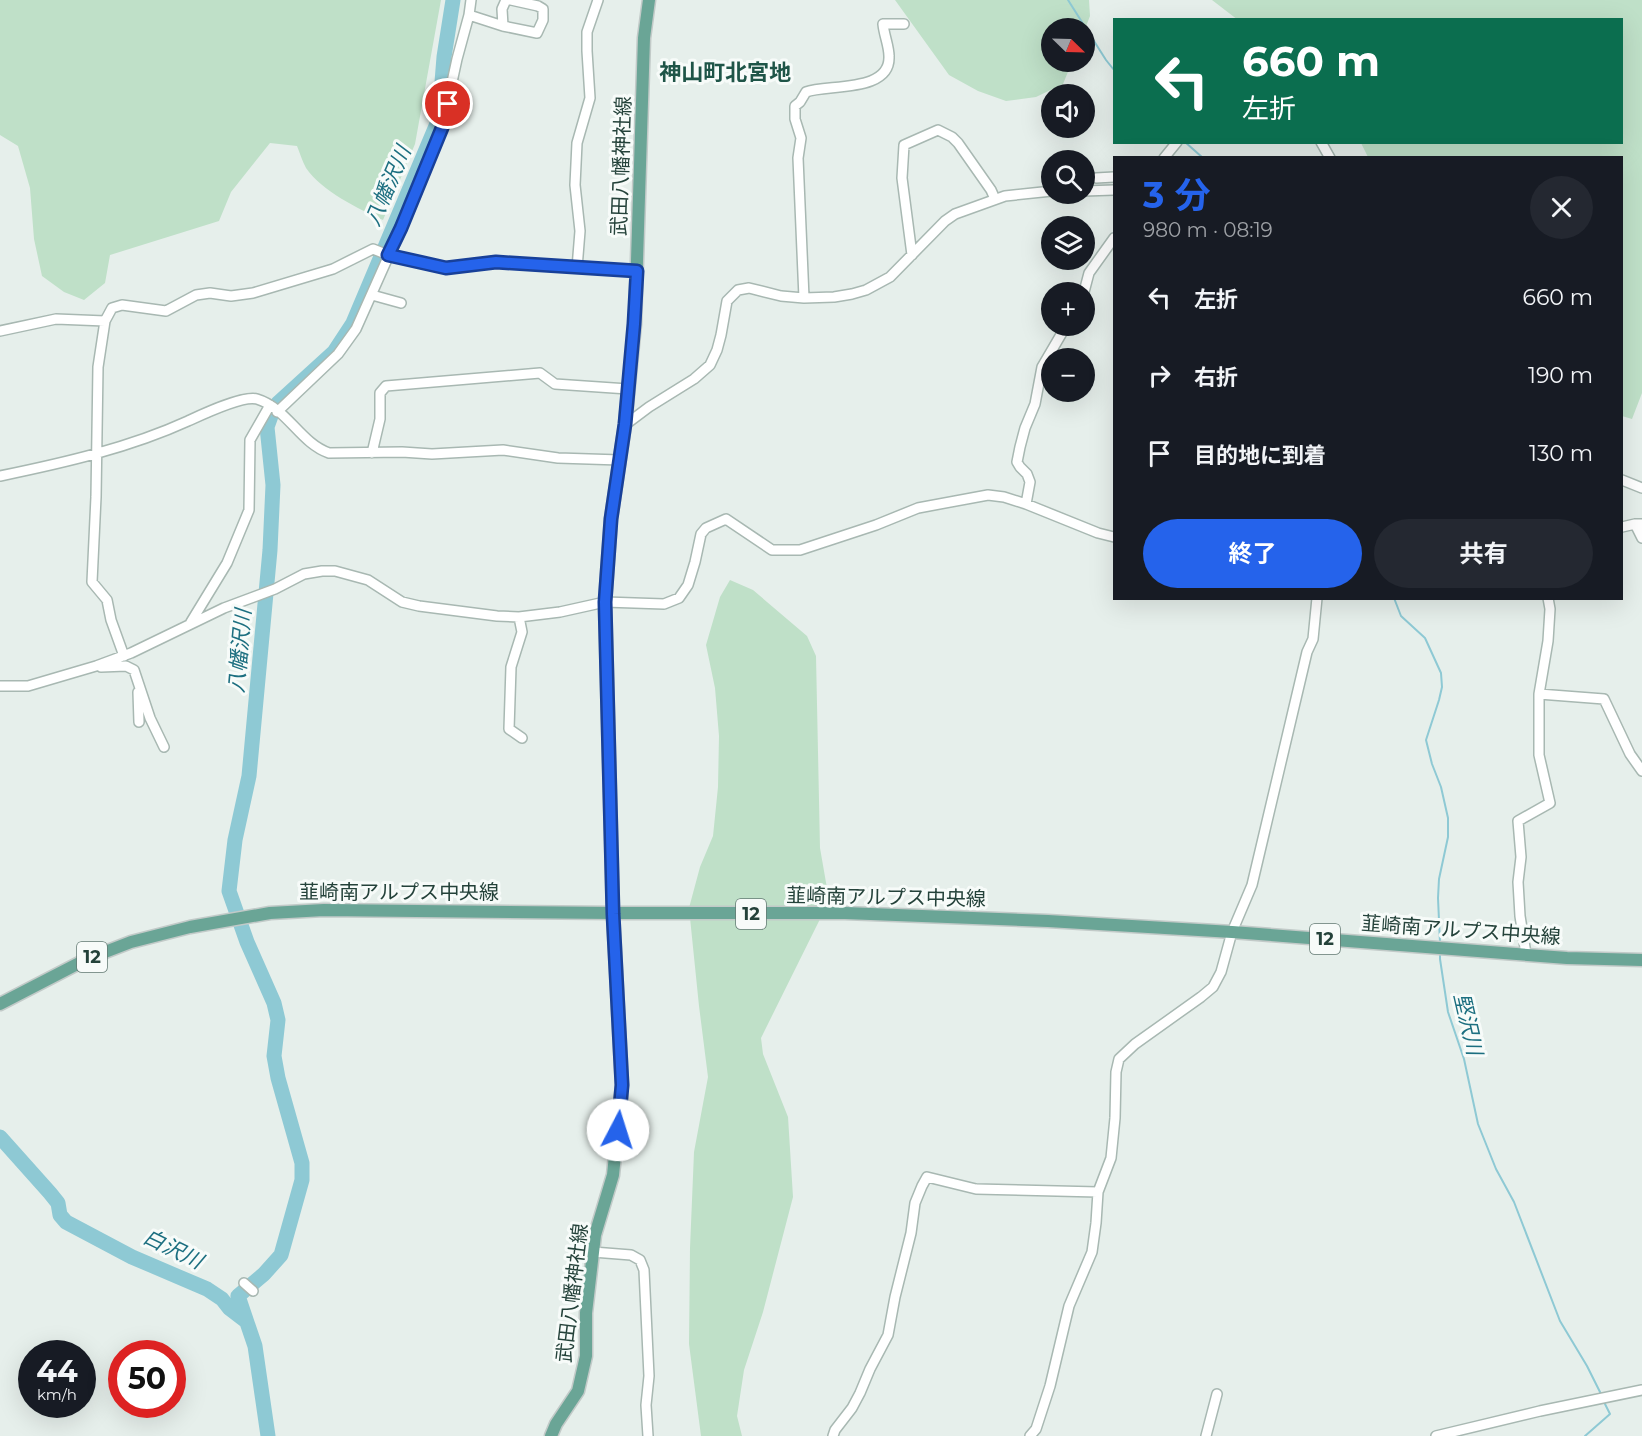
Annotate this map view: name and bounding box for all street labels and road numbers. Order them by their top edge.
street label: 武田八幡神社線 [607,96,635,236]
street label: 韮崎南アルプス中央線 [299,880,499,904]
street label: 韮崎南アルプス中央線 [786,883,986,911]
road number: 12 [736,899,766,929]
street label: 韮崎南アルプス中央線 [1361,911,1561,949]
road number: 12 [1310,924,1340,954]
road number: 12 [77,942,107,972]
street label: 武田八幡神社線 [552,1222,592,1364]

